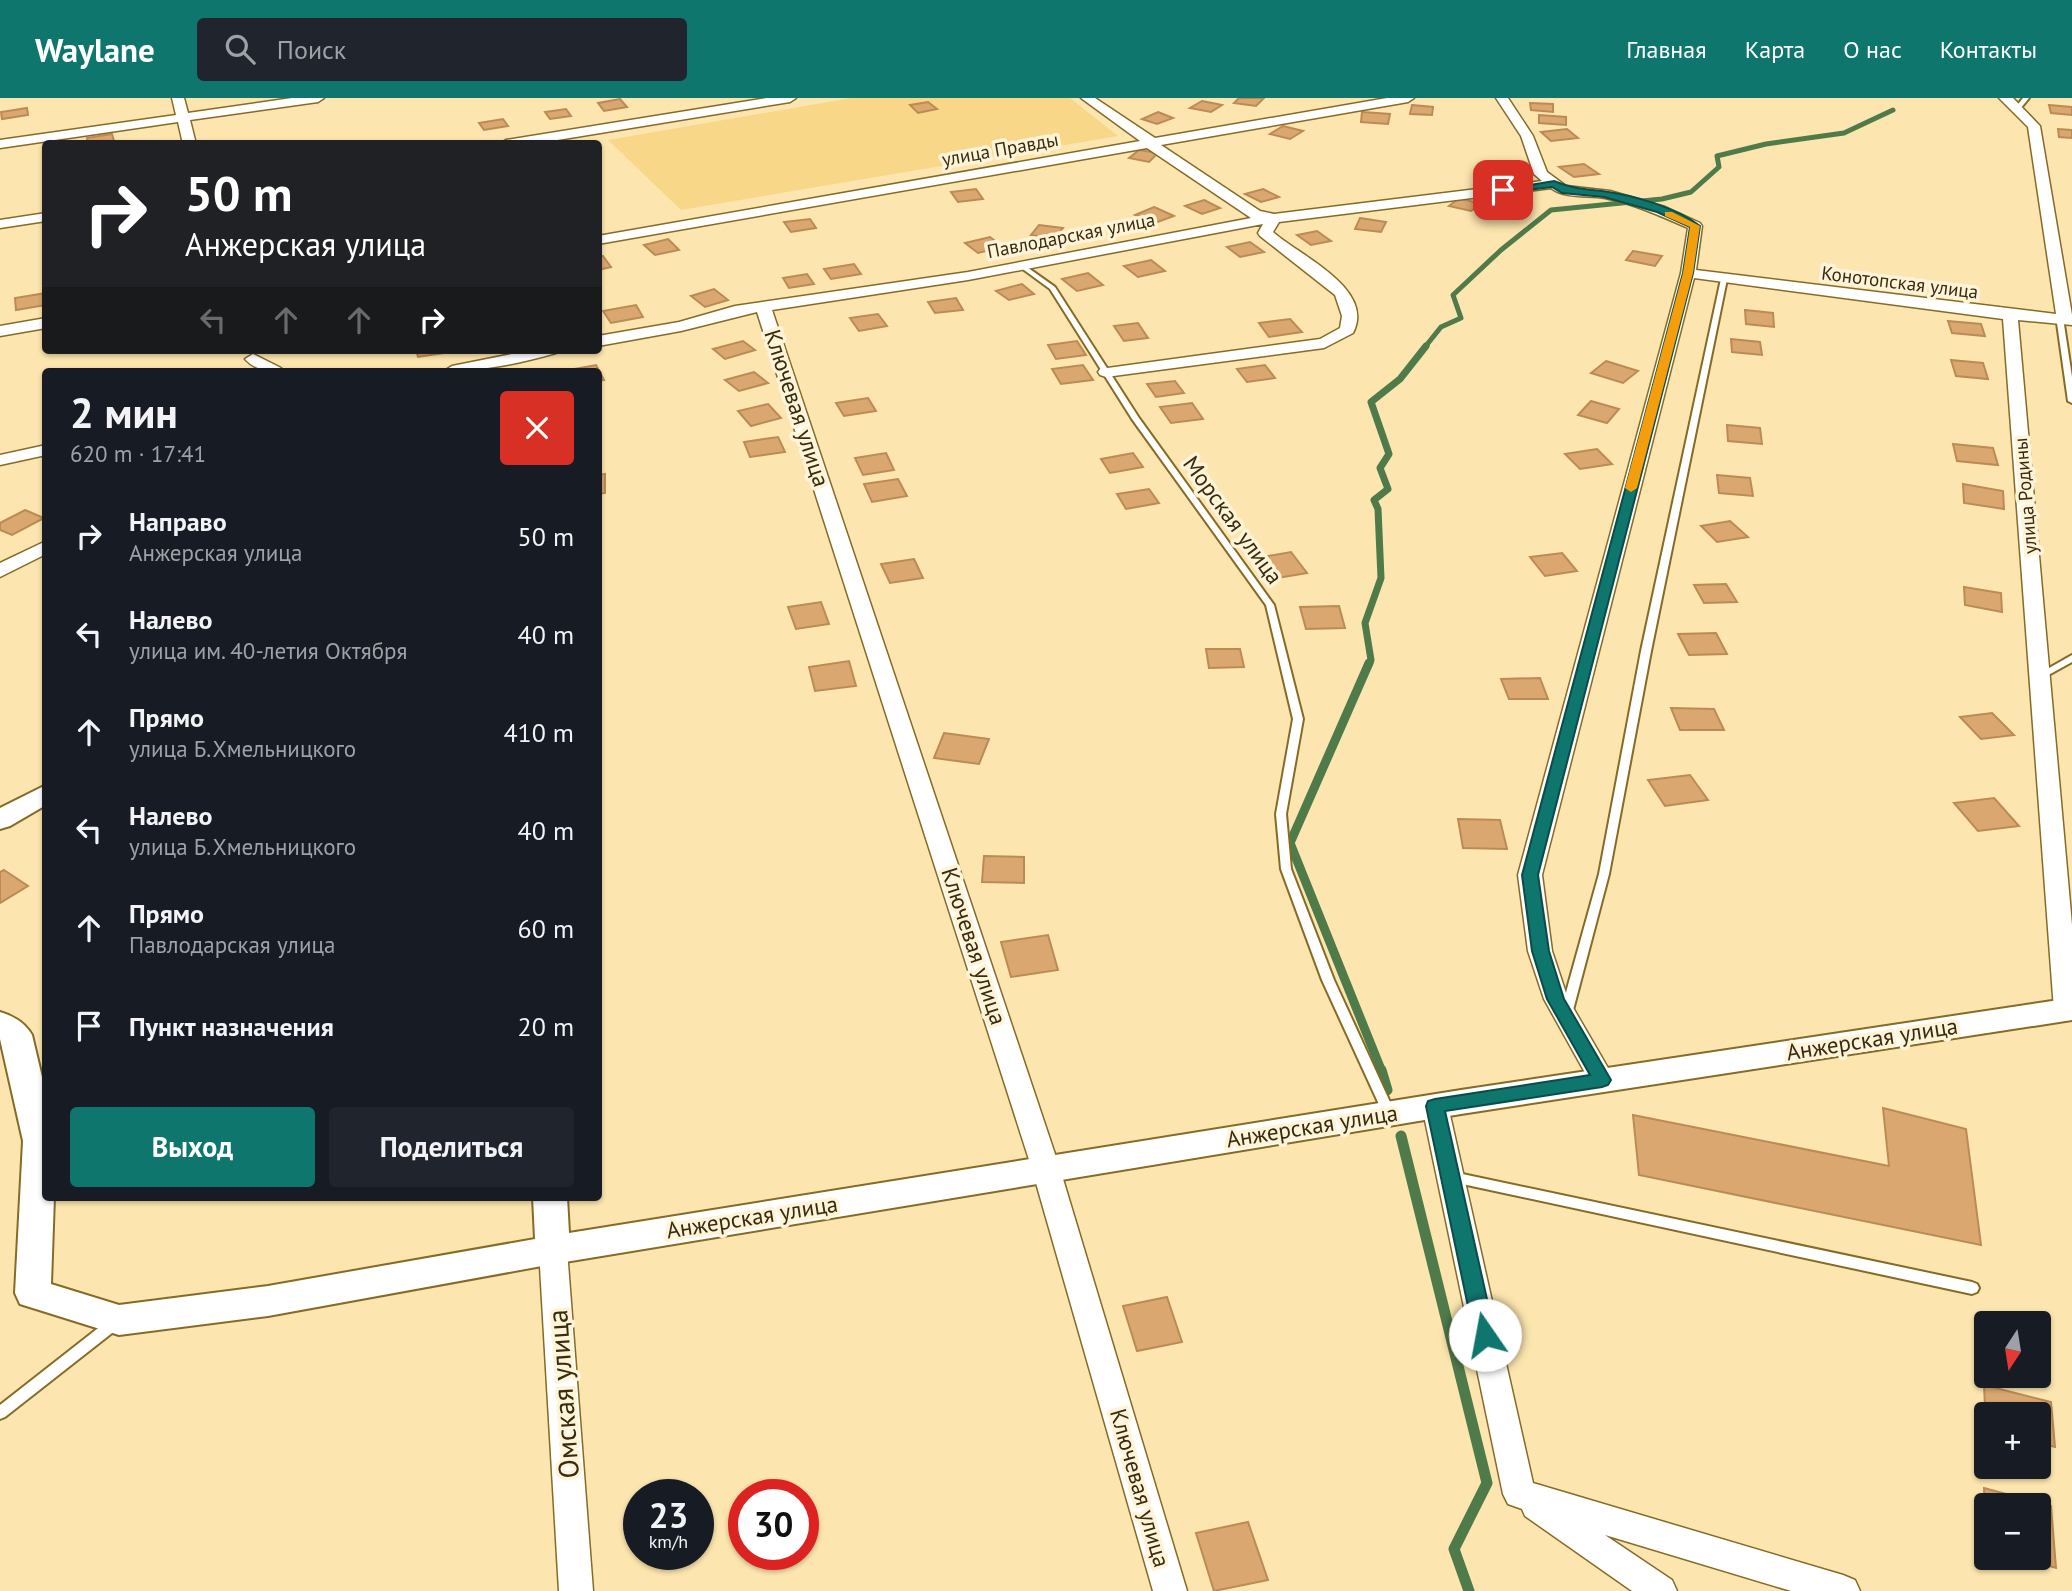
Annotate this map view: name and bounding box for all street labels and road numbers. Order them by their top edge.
street label: улица Правды [940,127,1060,171]
street label: Павлодарская улица [985,207,1157,263]
street label: Конотопская улица [1820,260,1980,304]
street label: Ключевая улица [758,326,837,490]
street label: улица Родины [2008,437,2042,555]
street label: Морская улица [1177,450,1290,589]
street label: Ключевая улица [935,864,1014,1028]
street label: Анжерская улица [1784,1011,1960,1066]
street label: Анжерская улица [1224,1098,1400,1153]
street label: Анжерская улица [664,1189,840,1244]
street label: Омская улица [538,1308,587,1480]
street label: Ключевая улица [1104,1405,1177,1570]

